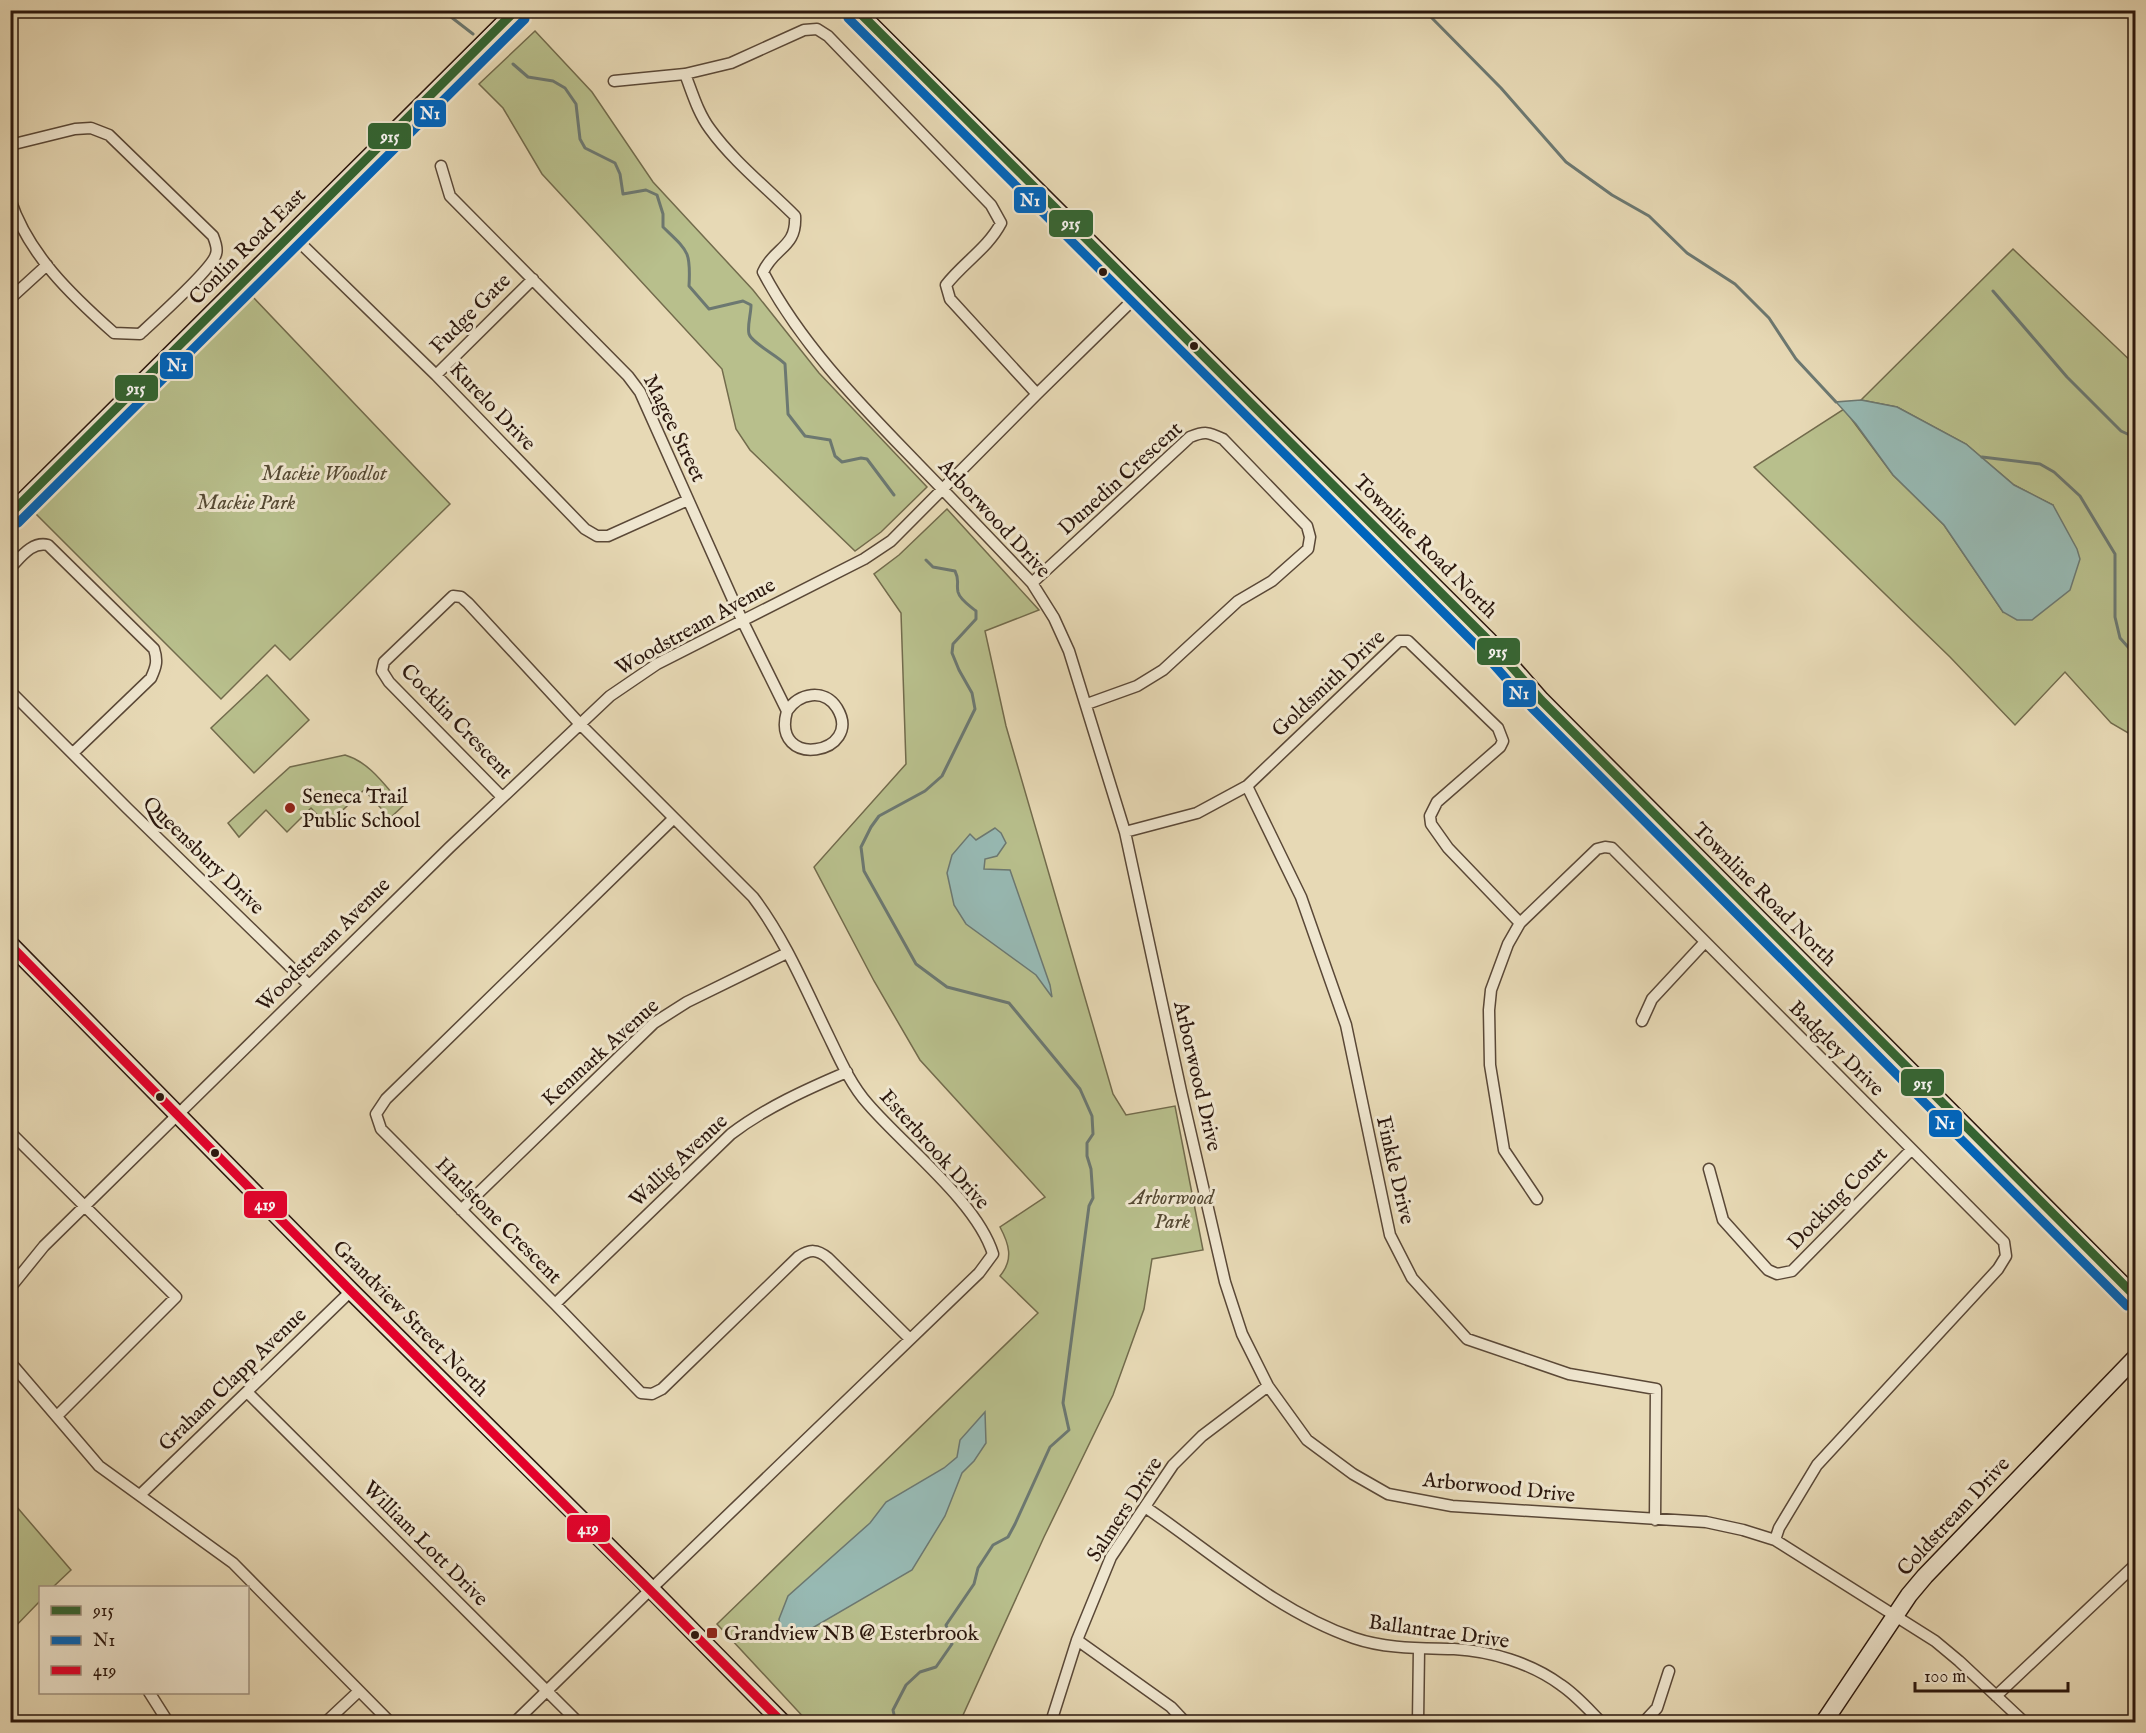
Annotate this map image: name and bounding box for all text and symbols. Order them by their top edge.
line badge: N1 [413,99,447,128]
text: N1 [419,105,440,125]
line badge: 915 [367,122,412,150]
text: 915 [380,128,400,148]
street label: Conlin Road East [184,183,312,311]
line badge: N1 [1013,186,1047,214]
text: N1 [1019,192,1040,212]
line badge: 915 [1048,209,1094,238]
text: 915 [1061,215,1081,235]
unlabelled marker [1097,266,1109,278]
street label: Fudge Gate [425,268,517,360]
unlabelled marker [1188,340,1200,352]
line badge: N1 [159,351,194,380]
text: N1 [166,357,187,377]
street label: Kurelo Drive [443,357,541,458]
street label: Magee Street [636,370,711,487]
line badge: 915 [114,374,159,402]
text: 915 [126,380,146,400]
street label: Dunedin Crescent [1053,416,1189,542]
street label: Arborwood Drive [931,453,1056,584]
park label: Mackie Woodlot [261,461,388,488]
street label: Townline Road North [1347,469,1503,625]
park label: Mackie Park [197,490,296,517]
street label: Woodstream Avenue [611,572,781,682]
street label: Goldsmith Drive [1266,624,1392,744]
line badge: 915 [1476,637,1521,666]
text: 915 [1488,643,1508,663]
street label: Cocklin Crescent [394,659,518,786]
line badge: N1 [1502,679,1537,708]
text: N1 [1508,685,1529,705]
place label: Seneca Trail Public School [302,784,420,835]
street label: Queensbury Drive [136,791,270,921]
marker: Seneca Trail Public School [283,801,297,815]
street label: Townline Road North [1686,817,1842,973]
street label: Woodstream Avenue [251,872,397,1018]
street label: Kenmark Avenue [537,993,666,1113]
street label: Badgley Drive [1782,995,1890,1103]
street label: Arborwood Drive [1166,998,1227,1154]
line badge: 915 [1900,1068,1945,1097]
text: 915 [1913,1075,1933,1095]
street label: Esterbrook Drive [873,1084,995,1216]
unlabelled marker [154,1091,166,1103]
street label: Wallig Avenue [624,1108,734,1214]
line badge: N1 [1928,1109,1963,1138]
street label: Finkle Drive [1369,1114,1420,1227]
text: N1 [1934,1115,1955,1135]
street label: Docking Court [1782,1142,1894,1256]
unlabelled marker [209,1147,221,1159]
street label: Harlstone Crescent [429,1152,567,1290]
park label: Arborwood Park [1128,1185,1216,1236]
line badge: 419 [243,1190,288,1219]
text: 419 [255,1196,275,1216]
street label: Grandview Street North [326,1235,494,1403]
street label: Graham Clapp Avenue [153,1302,313,1458]
street label: Coldstream Drive [1892,1451,2017,1582]
street label: Salmers Drive [1081,1452,1169,1567]
street label: Arborwood Drive [1420,1467,1577,1510]
street label: William Lott Drive [356,1475,494,1613]
line badge: 419 [566,1514,611,1543]
text: 419 [578,1520,598,1540]
legend [39,1586,249,1694]
text: 915 [92,1600,115,1623]
street label: Ballantrae Drive [1367,1609,1511,1656]
place label: Grandview NB @ Esterbrook [724,1621,980,1648]
marker: Grandview NB @ Esterbrook [705,1626,719,1640]
unlabelled marker [689,1629,701,1641]
text: N1 [93,1630,115,1653]
scale bar [1915,1655,2068,1693]
text: 419 [93,1660,116,1683]
text: 100 m [1924,1666,1966,1689]

